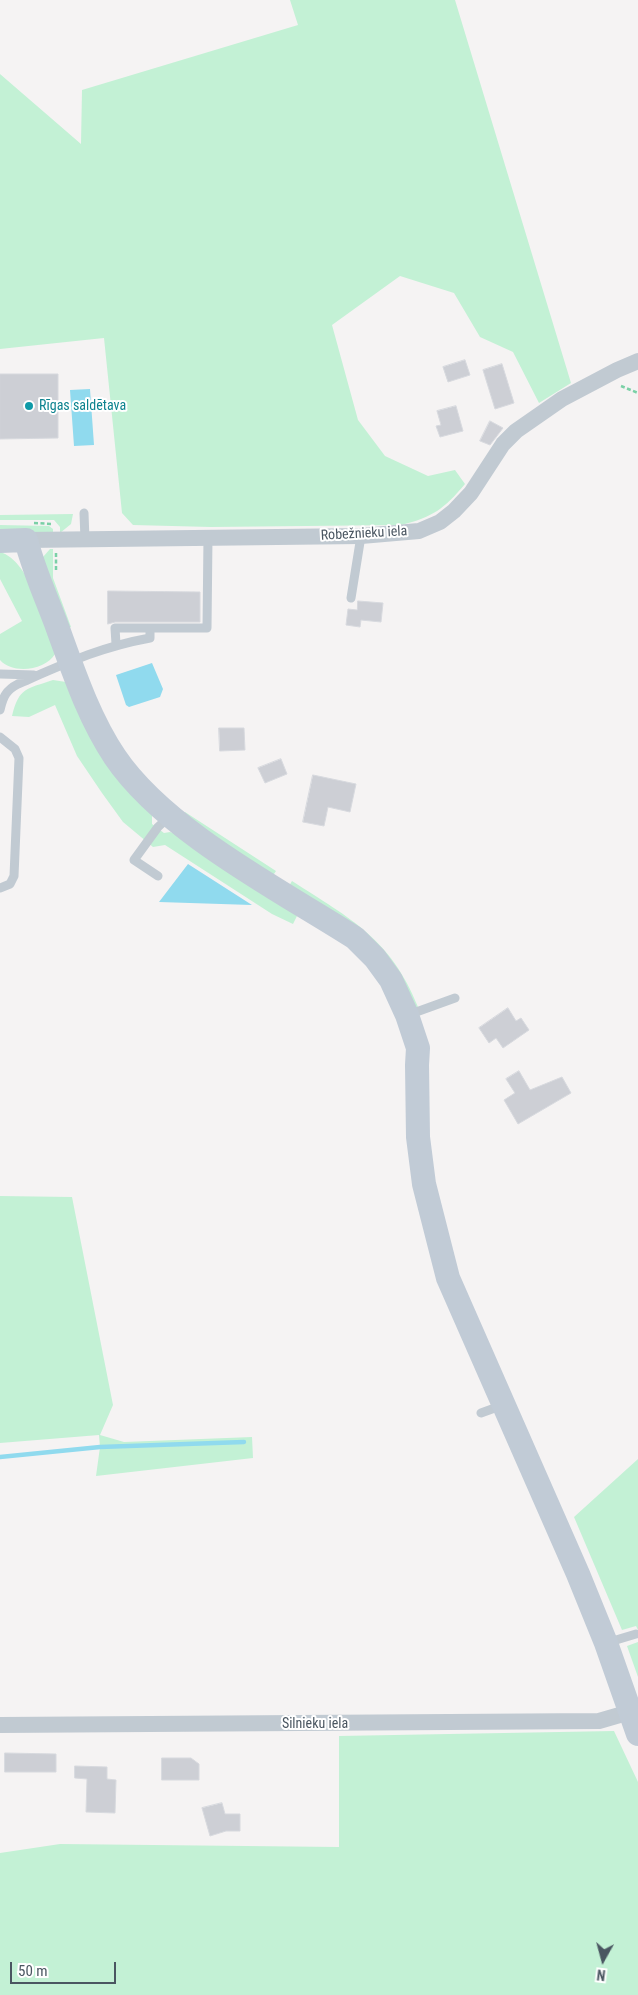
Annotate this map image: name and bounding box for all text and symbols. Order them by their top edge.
place label: Rīgas saldētava [39,398,126,414]
marker: Rīgas saldētava [23,400,35,412]
street label: Robežnieku iela [320,523,408,545]
street label: Silnieku iela [282,1716,348,1732]
north arrow [578,1935,628,1985]
scale bar [12,1952,119,1984]
text: 50 m [18,1962,48,1980]
text: N [596,1966,606,1983]

